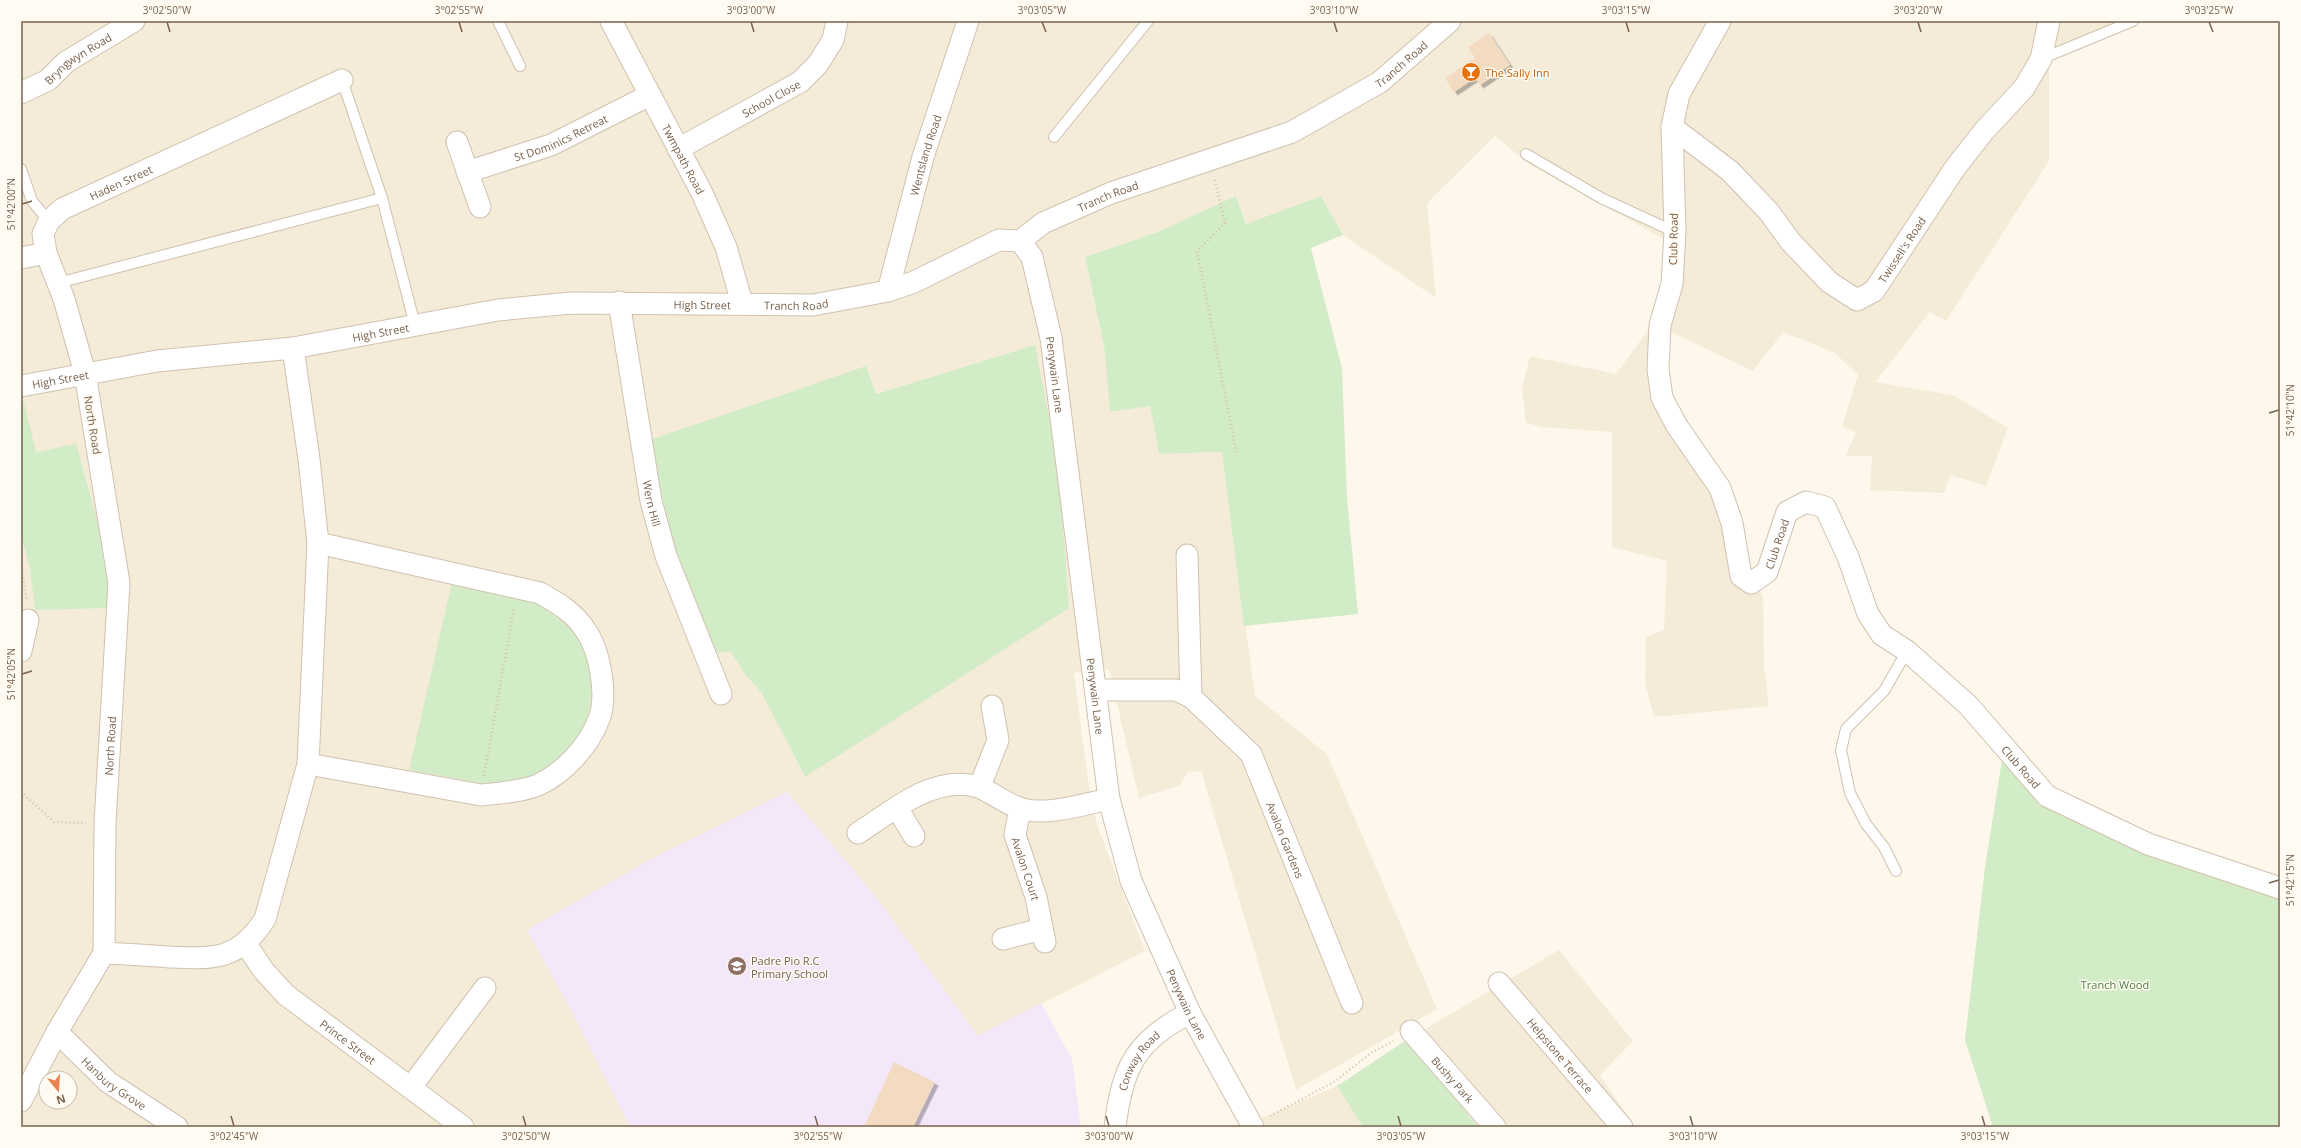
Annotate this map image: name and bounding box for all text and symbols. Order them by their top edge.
text: 3°02'50"W [143,3,192,17]
text: 3°02'55"W [435,3,484,17]
text: 3°03'00"W [727,3,776,17]
text: 3°03'05"W [1018,3,1067,17]
text: 3°03'10"W [1310,3,1359,17]
text: 3°03'15"W [1602,3,1651,17]
text: 3°03'20"W [1894,3,1943,17]
text: 3°03'25"W [2185,3,2234,17]
street label: Bryngwyn Road [41,29,114,87]
street label: Tranch Road [1372,37,1430,91]
bar icon: The Sally Inn [1460,61,1482,83]
place label: The Sally Inn [1485,65,1549,80]
street label: School Close [739,76,803,120]
street label: St Dominics Retreat [512,110,610,164]
street label: Wentsland Road [906,112,944,197]
street label: Twmpath Road [659,121,709,197]
street label: Haden Street [87,161,155,203]
street label: Tranch Road [1075,177,1140,214]
text: 51°42'00"N [4,178,18,230]
street label: Club Road [1665,213,1681,265]
street label: Twissell's Road [1874,213,1929,286]
street label: Tranch Road [764,295,830,313]
street label: High Street [674,296,731,312]
street label: High Street [351,319,410,344]
street label: Penywain Lane [1043,335,1068,414]
street label: High Street [31,366,90,391]
text: 51°42'10"N [2283,384,2297,436]
street label: North Road [81,395,105,455]
street label: Wern Hill [640,479,665,528]
street label: Club Road [1761,517,1792,571]
text: 51°42'05"N [4,648,18,700]
street label: Penywain Lane [1084,657,1108,735]
street label: North Road [100,716,119,776]
street label: Club Road [1999,742,2044,791]
street label: Avalon Gardens [1264,799,1308,880]
street label: Avalon Court [1009,835,1044,902]
text: 51°42'15"N [2283,854,2297,906]
place label: Padre Pio R.C Primary School [751,953,828,981]
school or university icon: Padre Pio R.C Primary School [726,955,748,977]
street label: Penywain Lane [1164,966,1211,1042]
park label: Tranch Wood [2081,977,2149,992]
street label: Helpstone Terrace [1524,1015,1597,1096]
street label: Prince Street [317,1016,379,1067]
street label: Conway Road [1114,1027,1163,1092]
street label: Hanbury Grove [79,1053,150,1113]
street label: Bushy Park [1429,1053,1478,1106]
north arrow [38,1070,78,1110]
text: N [55,1091,68,1109]
text: 3°02'45"W [210,1129,259,1143]
text: 3°02'50"W [502,1129,551,1143]
text: 3°02'55"W [794,1129,843,1143]
text: 3°03'00"W [1085,1129,1134,1143]
text: 3°03'05"W [1377,1129,1426,1143]
text: 3°03'10"W [1669,1129,1718,1143]
text: 3°03'15"W [1961,1129,2010,1143]

